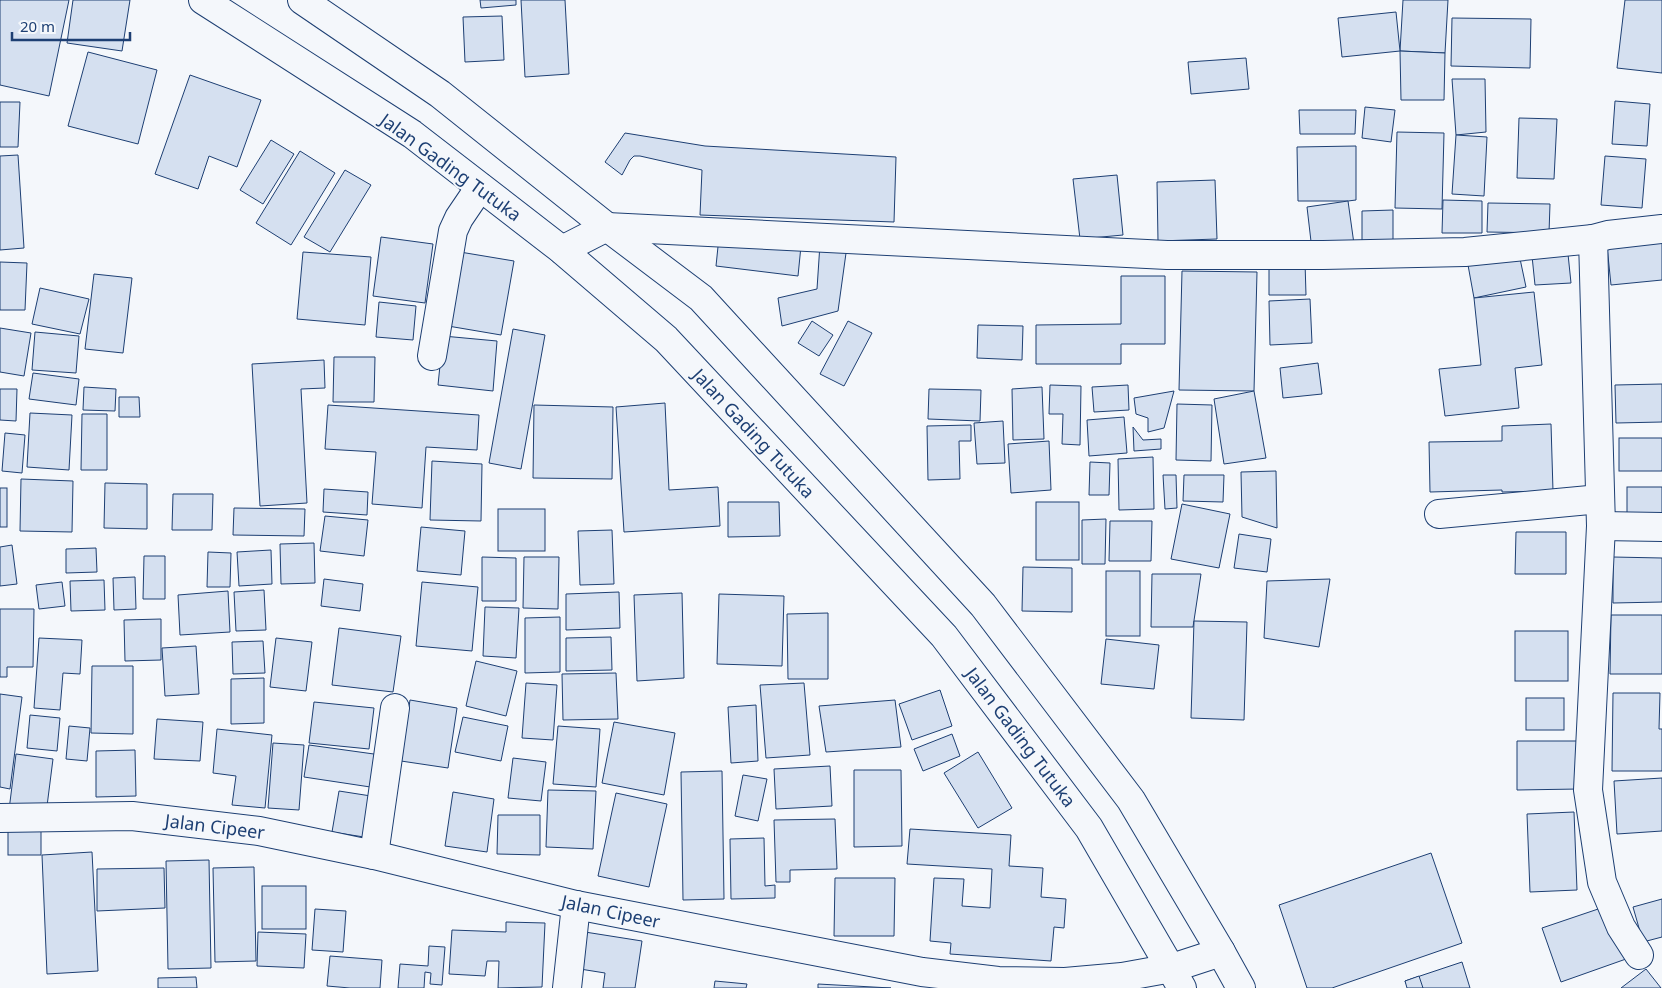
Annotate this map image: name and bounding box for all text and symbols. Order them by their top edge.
scale bar [12,10,130,42]
text: 20 m [20,16,55,36]
street label: Jalan Gading Tutuka [374,106,526,226]
street label: Jalan Gading Tutuka [686,362,820,503]
street label: Jalan Gading Tutuka [959,661,1081,812]
street label: Jalan Cipeer [162,808,267,844]
street label: Jalan Cipeer [557,888,663,933]

